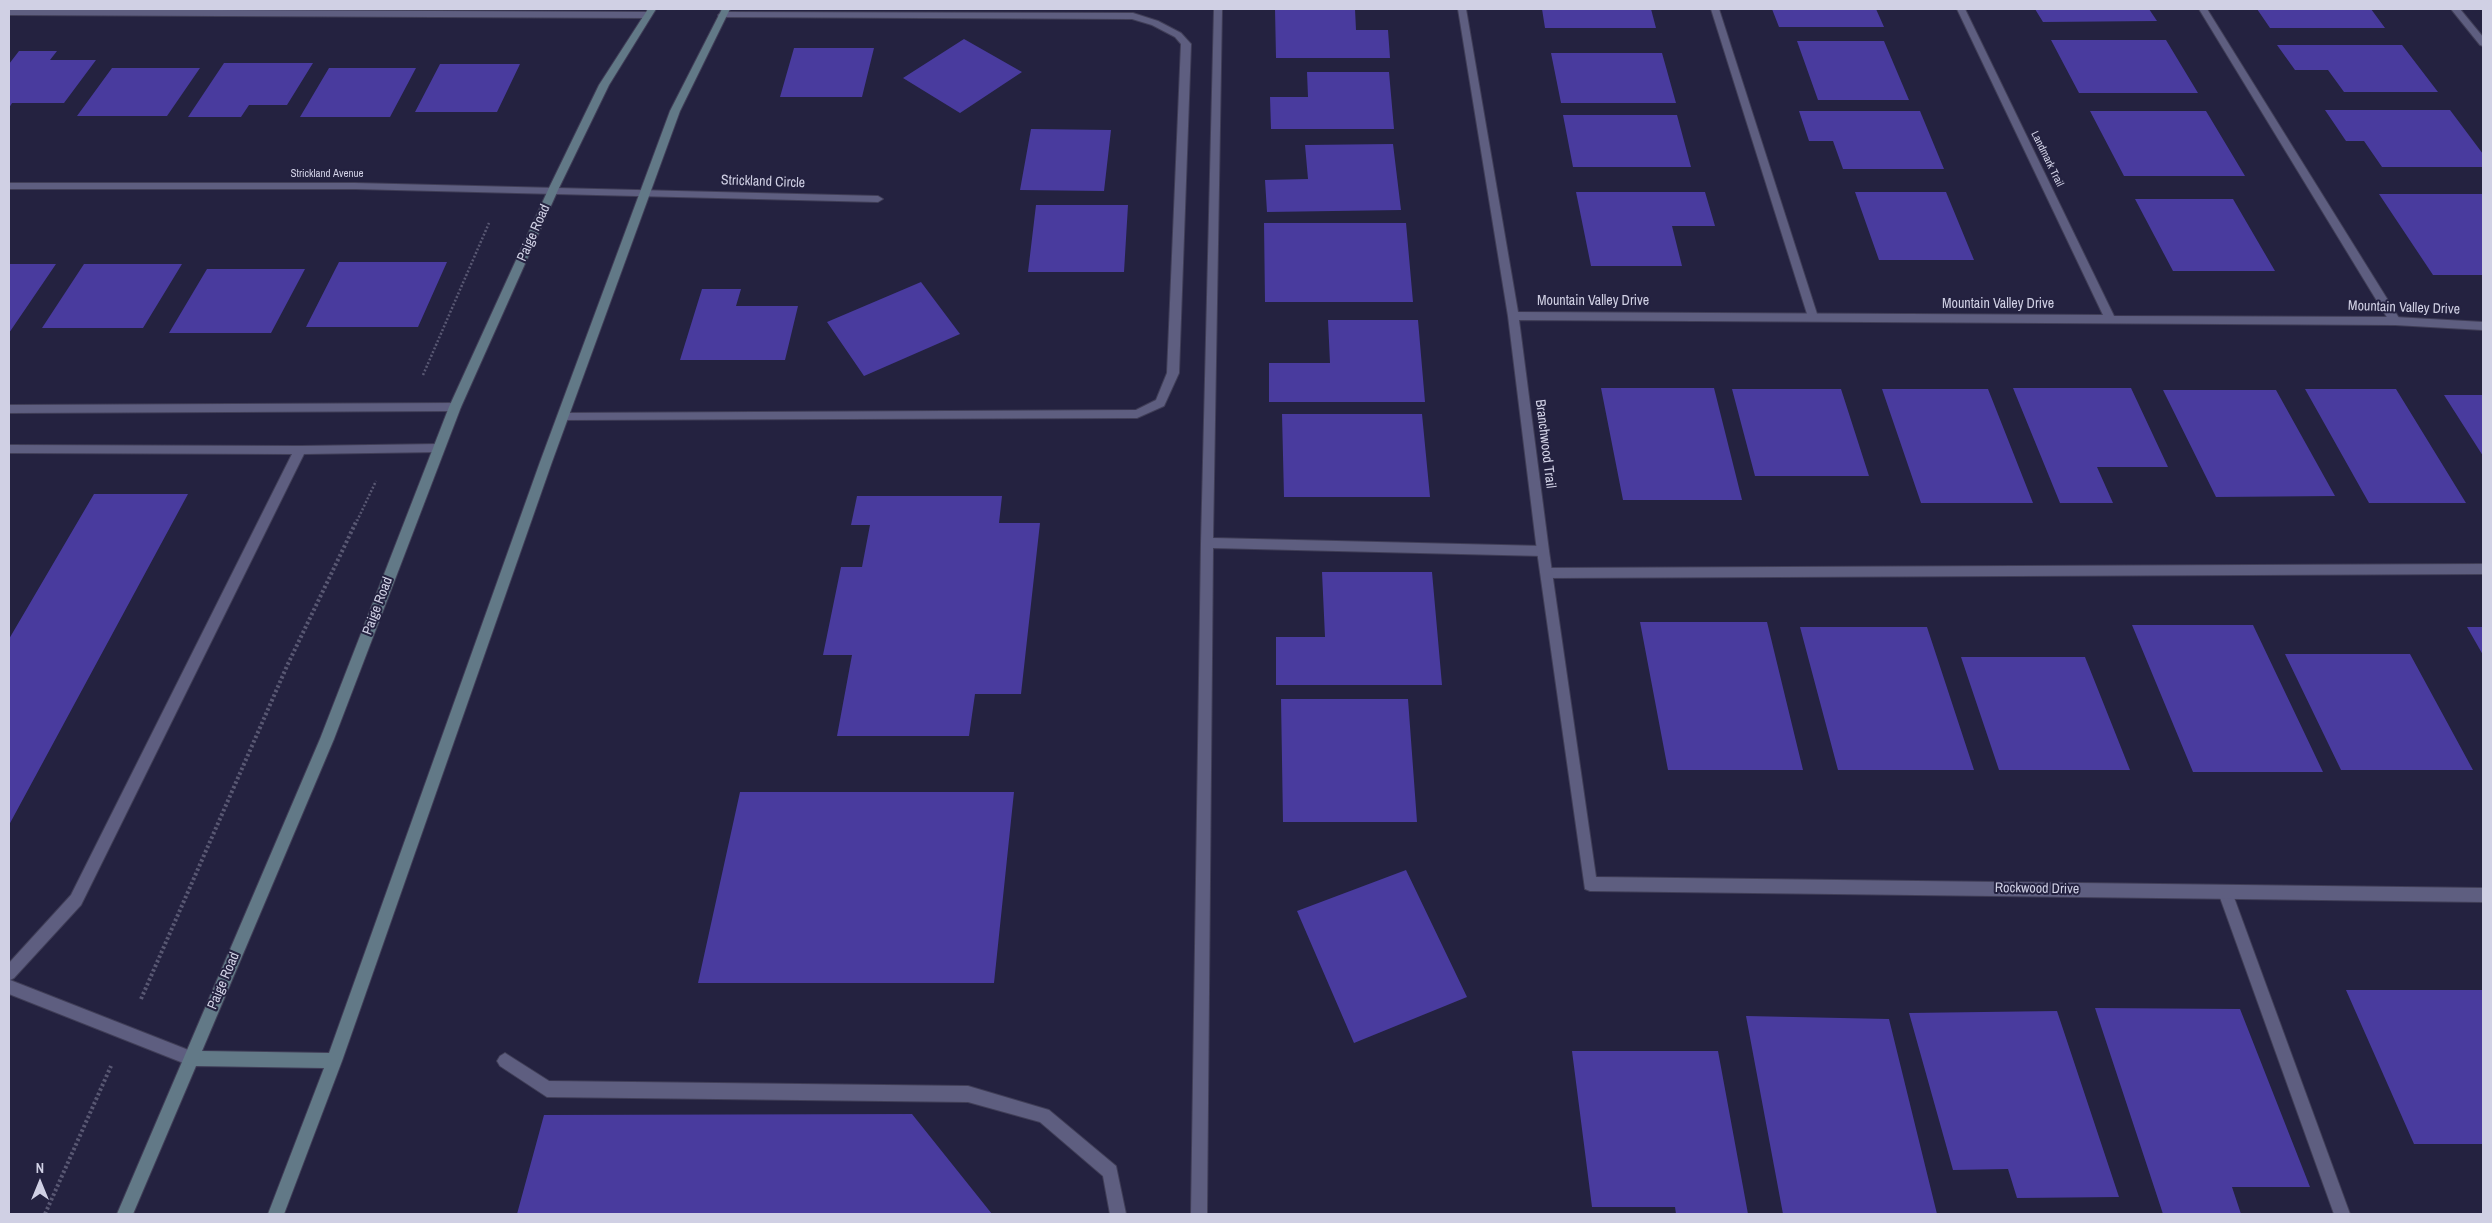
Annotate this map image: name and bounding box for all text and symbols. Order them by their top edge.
street label: Landmark Trail [2028,129,2066,189]
street label: Strickland Avenue [290,167,364,181]
street label: Strickland Circle [721,172,805,192]
street label: Paige Road [514,202,554,264]
street label: Mountain Valley Drive [1537,293,1649,309]
street label: Mountain Valley Drive [1942,296,2054,312]
street label: Mountain Valley Drive [2348,298,2460,318]
street label: Branchwood Trail [1531,399,1559,489]
street label: Paige Road [359,575,397,637]
street label: Rockwood Drive [1995,880,2079,898]
street label: Paige Road [204,950,244,1012]
north arrow [15,1158,65,1208]
text: N [36,1159,44,1177]

